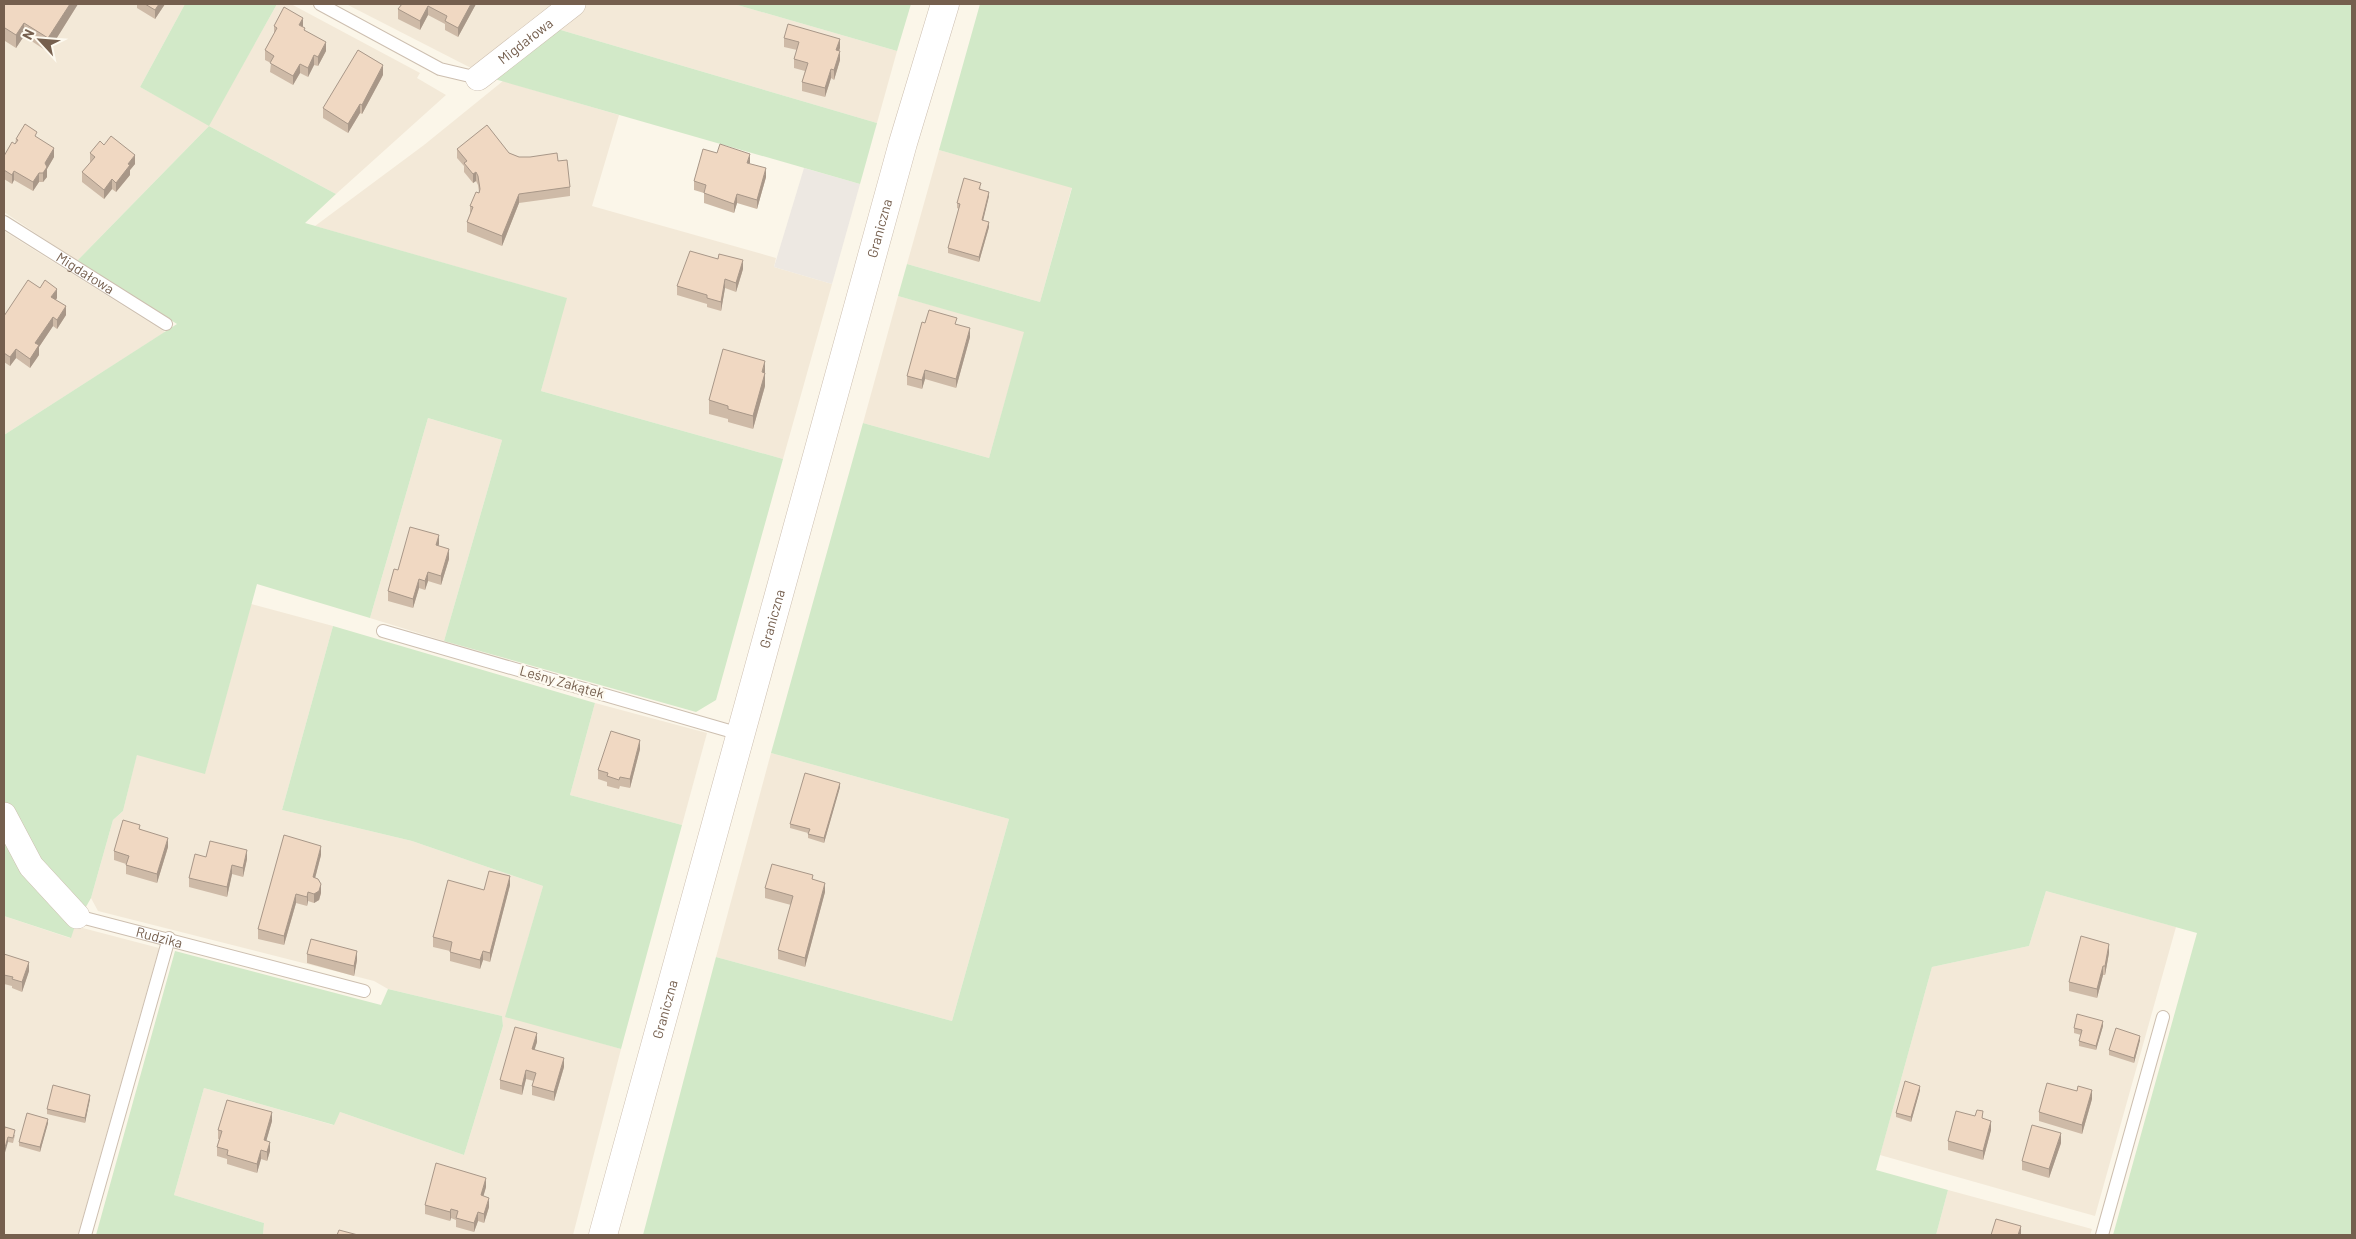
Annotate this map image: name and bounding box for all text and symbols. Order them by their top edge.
street label: Migdałowa [494,14,556,67]
north arrow [15,15,65,65]
text: N [18,26,38,42]
street label: Graniczna [863,197,895,259]
street label: Migdałowa [53,248,118,297]
street label: Graniczna [756,587,788,650]
street label: Leśny Zakątek [518,661,606,702]
street label: Rudzika [134,923,185,951]
street label: Graniczna [648,978,681,1041]

